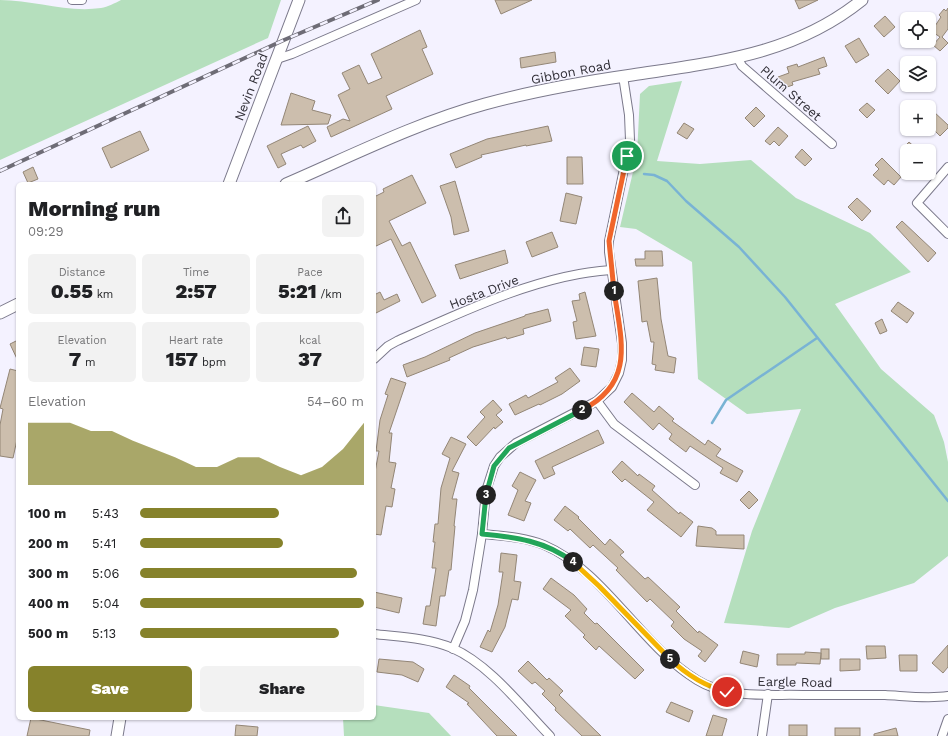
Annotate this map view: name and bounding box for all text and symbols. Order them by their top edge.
map controls [900,12,936,180]
button: locate [900,12,936,48]
street label: Nevin Road [231,51,271,123]
button: layers [900,56,936,92]
street label: Gibbon Road [530,57,612,87]
street label: Plum Street [757,62,825,124]
button: + [900,100,936,136]
pin [610,139,644,173]
button: − [900,144,936,180]
icon: arrive [616,145,638,167]
button: share [322,195,364,237]
text: Morning run [28,196,160,221]
text: 09:29 [28,224,64,239]
text: Distance [59,266,105,279]
text: Time [183,266,209,279]
text: Pace [297,266,323,279]
street label: Hosta Drive [447,272,521,312]
text: 0.55 [51,279,93,303]
text: 2:57 [175,279,217,303]
text: 5:21 [278,279,317,303]
pin: 1 [604,281,624,301]
text: 1 [612,284,616,297]
text: km [93,288,113,301]
text: /km [317,288,342,301]
text: Elevation [57,334,107,347]
text: Heart rate [169,334,223,347]
text: kcal [299,334,321,347]
text: 7 [69,347,81,371]
text: 157 [166,347,198,371]
text: 37 [298,347,322,371]
text: m [81,356,95,369]
text: bpm [198,356,226,369]
text: Elevation [28,394,86,409]
text: 54–60 m [307,394,364,409]
pin: 2 [572,400,592,420]
text: 2 [579,403,585,416]
pin: 3 [476,485,496,505]
text: 3 [483,488,489,501]
text: 100 m [28,506,66,521]
text: 5:43 [92,506,119,521]
text: 200 m [28,536,68,551]
text: 5:41 [92,536,116,551]
pin: 4 [563,552,583,572]
text: 4 [569,555,577,568]
text: 300 m [28,566,68,581]
text: 5:06 [92,566,119,581]
text: 400 m [28,596,69,611]
text: 5:04 [92,596,119,611]
text: 500 m [28,626,68,641]
text: 5:13 [92,626,116,641]
pin: 5 [660,649,680,669]
text: 5 [667,652,673,665]
button: Save [28,666,192,712]
button: Share [200,666,364,712]
street label: Eargle Road [757,674,833,690]
pin [710,675,744,709]
icon: check [716,681,738,703]

